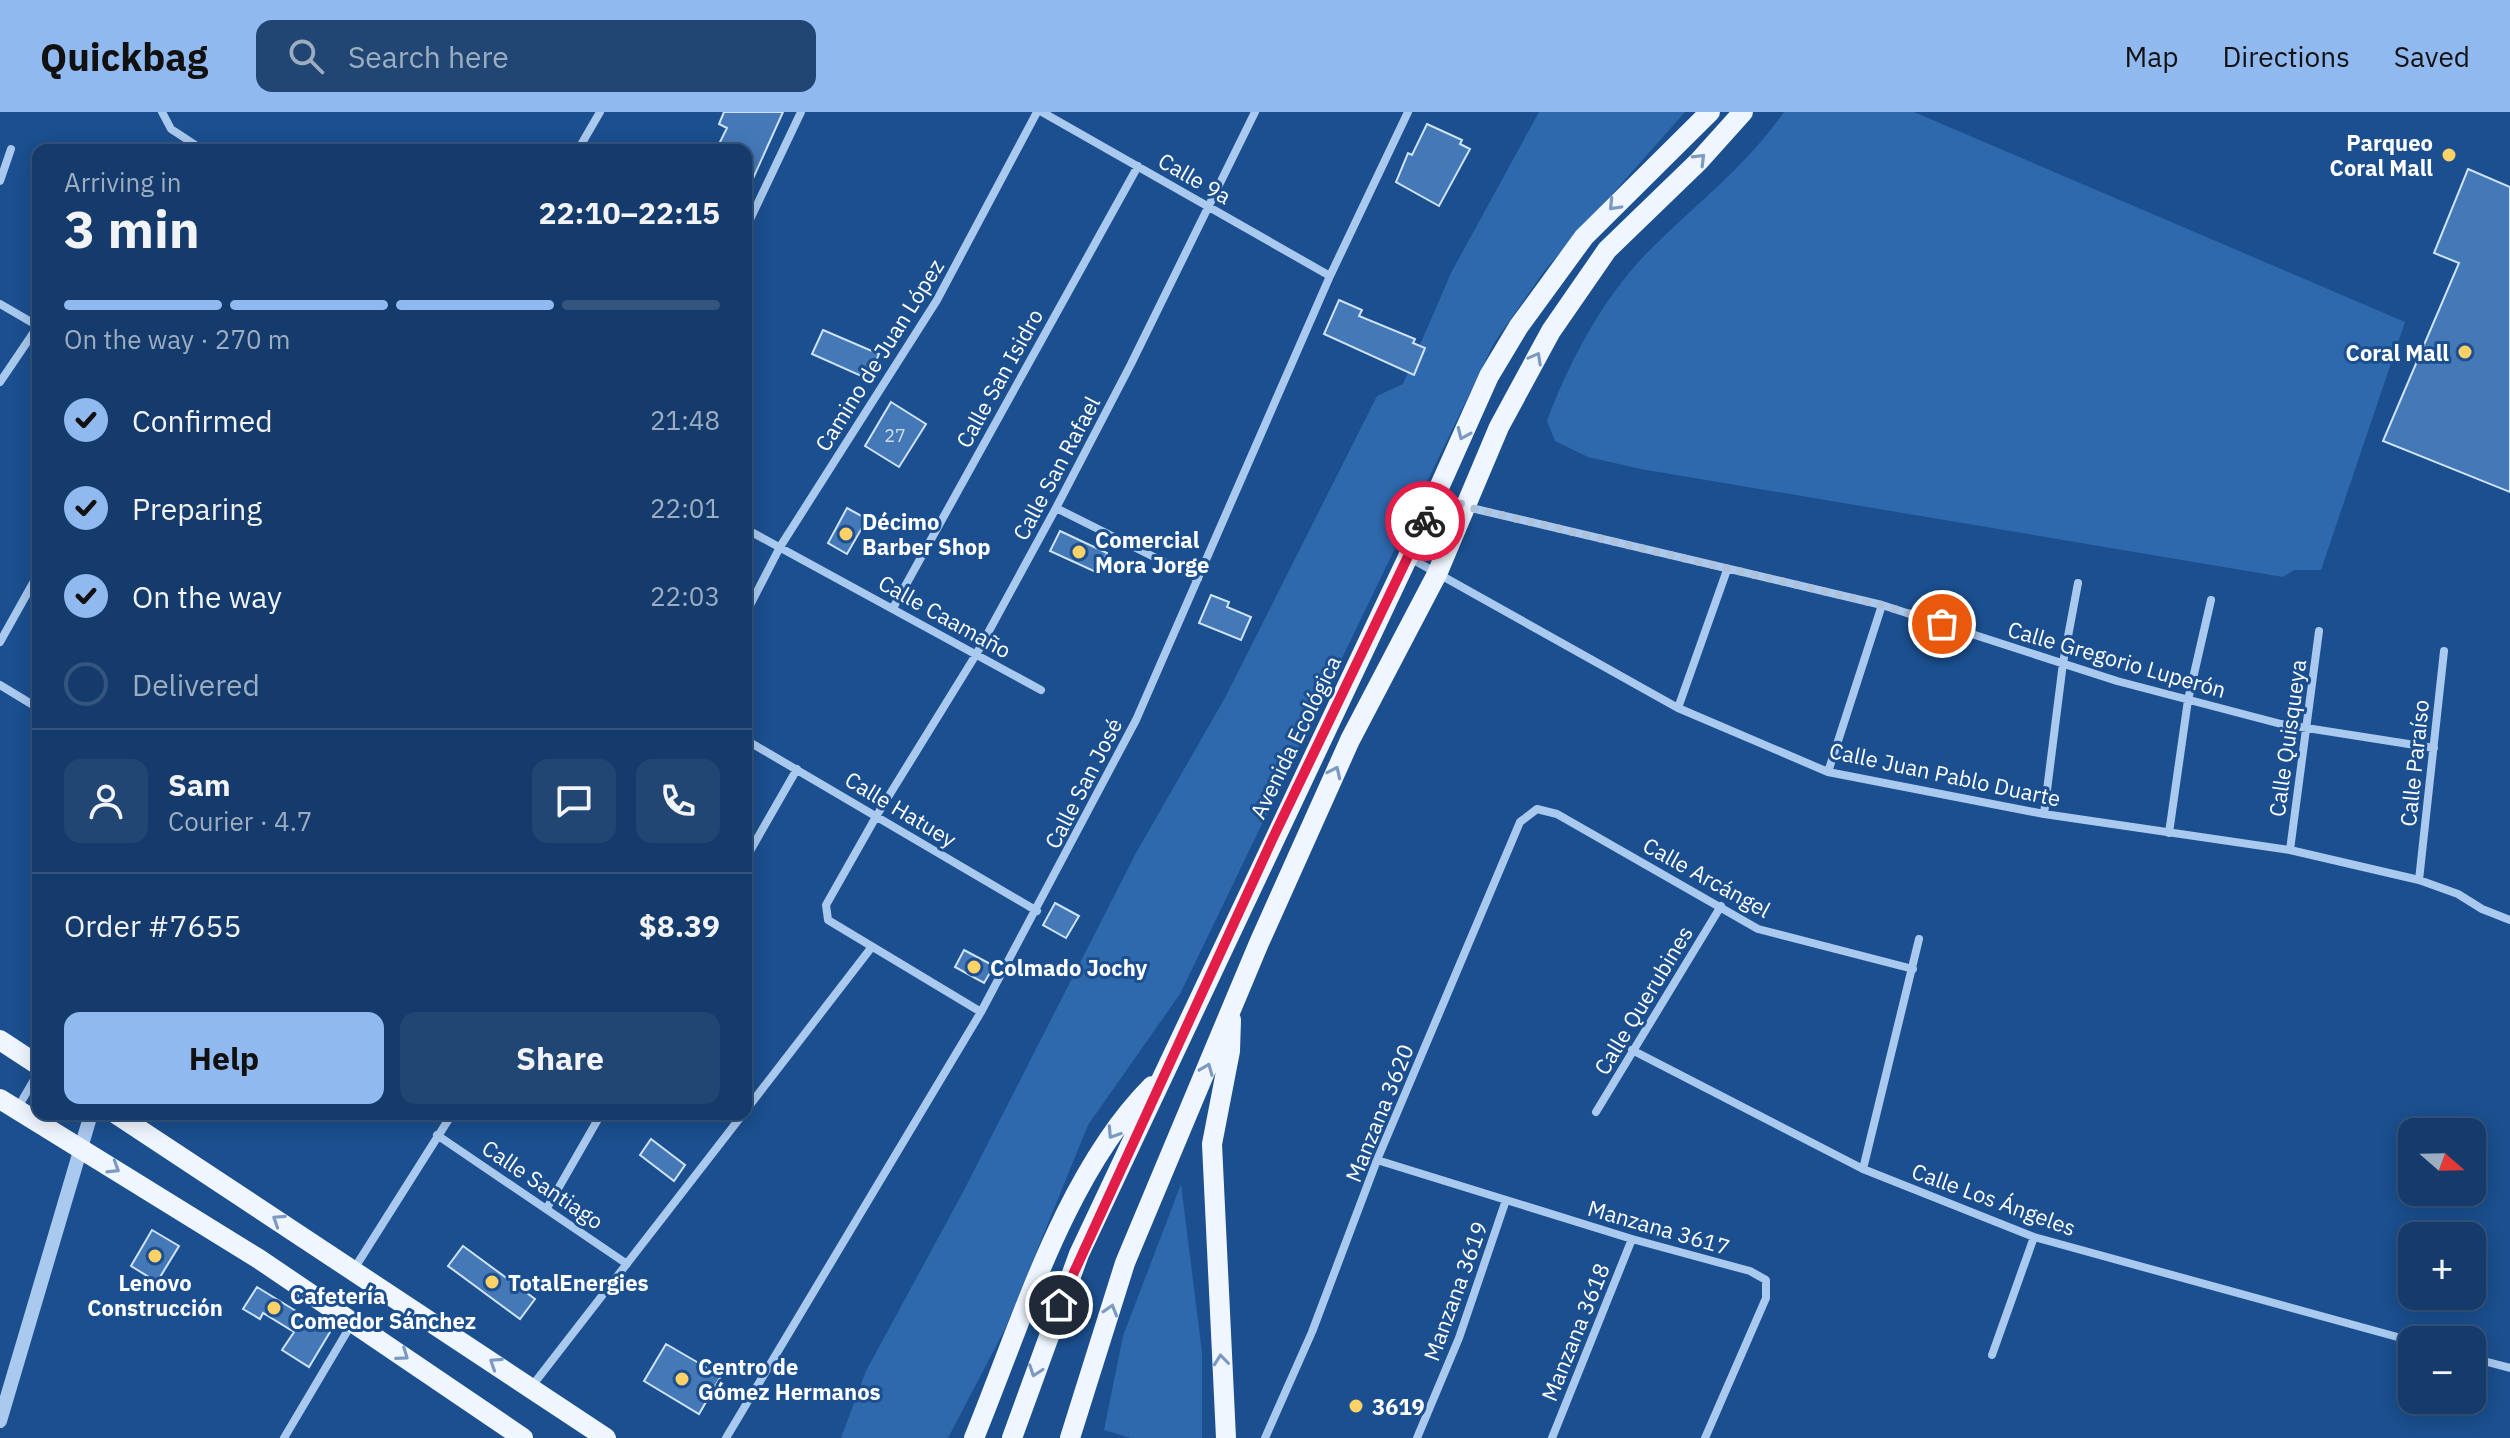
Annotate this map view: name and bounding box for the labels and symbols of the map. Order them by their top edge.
place label: Parqueo Coral Mall [2330,128,2433,182]
street label: Calle 9a [1153,146,1237,211]
marker: Parqueo Coral Mall [2440,146,2458,164]
one-way arrow [1691,154,1705,168]
one-way arrow [1609,196,1623,210]
street label: Camino de Juan López [808,253,950,457]
street label: Calle San Isidro [949,303,1049,453]
place label: Coral Mall [2346,338,2449,367]
marker: Coral Mall [2456,343,2474,361]
one-way arrow [1526,352,1542,367]
street label: Calle San Rafael [1006,391,1106,545]
house number: 27 [884,424,906,447]
one-way arrow [1457,426,1473,440]
courier [1385,481,1465,561]
place label: Décimo Barber Shop [862,507,991,561]
marker: Décimo Barber Shop [837,525,855,543]
place label: Comercial Mora Jorge [1095,525,1209,579]
marker: Comercial Mora Jorge [1070,543,1088,561]
street label: Calle Caamaño [873,568,1017,664]
pin [1908,590,1976,658]
street label: Calle Gregorio Luperón [2005,614,2229,704]
street label: Avenida Ecológica [1243,650,1347,823]
street label: Calle Quisqueya [2262,657,2312,818]
street label: Calle Paraíso [2393,698,2435,828]
street label: Calle San José [1038,713,1128,853]
street label: Calle Juan Pablo Duarte [1827,735,2063,813]
street label: Calle Hatuey [840,764,962,854]
one-way arrow [1325,766,1341,780]
street label: Calle Arcángel [1638,830,1776,924]
street label: Calle Querubines [1587,920,1699,1080]
place label: Colmado Jochy [990,953,1148,982]
marker: Colmado Jochy [965,958,983,976]
street label: Manzana 3620 [1338,1040,1420,1186]
one-way arrow [1197,1063,1213,1077]
north arrow [2398,1118,2486,1206]
one-way arrow [1107,1124,1122,1139]
street label: Calle Santiago [477,1133,609,1235]
street label: Calle Los Ángeles [1908,1156,2080,1242]
one-way arrow [106,1159,120,1174]
street label: Manzana 3617 [1585,1193,1733,1261]
one-way arrow [272,1215,287,1230]
street label: Manzana 3619 [1416,1217,1494,1365]
marker: Lenovo Construcción [146,1247,164,1265]
street label: Manzana 3618 [1534,1259,1616,1405]
place label: Lenovo Construcción [87,1268,223,1322]
place label: TotalEnergies [508,1268,649,1297]
pin [1025,1271,1093,1339]
marker: TotalEnergies [483,1273,501,1291]
place label: Cafetería Comedor Sánchez [290,1281,476,1335]
marker: Cafetería Comedor Sánchez [265,1299,283,1317]
one-way arrow [1102,1304,1118,1318]
one-way arrow [395,1345,409,1360]
place label: Centro de Gómez Hermanos [698,1352,881,1406]
one-way arrow [1213,1353,1230,1366]
one-way arrow [489,1358,504,1373]
one-way arrow [1028,1364,1044,1378]
marker: Centro de Gómez Hermanos [673,1370,691,1388]
place label: 3619 [1372,1392,1425,1421]
marker: 3619 [1347,1397,1365,1415]

